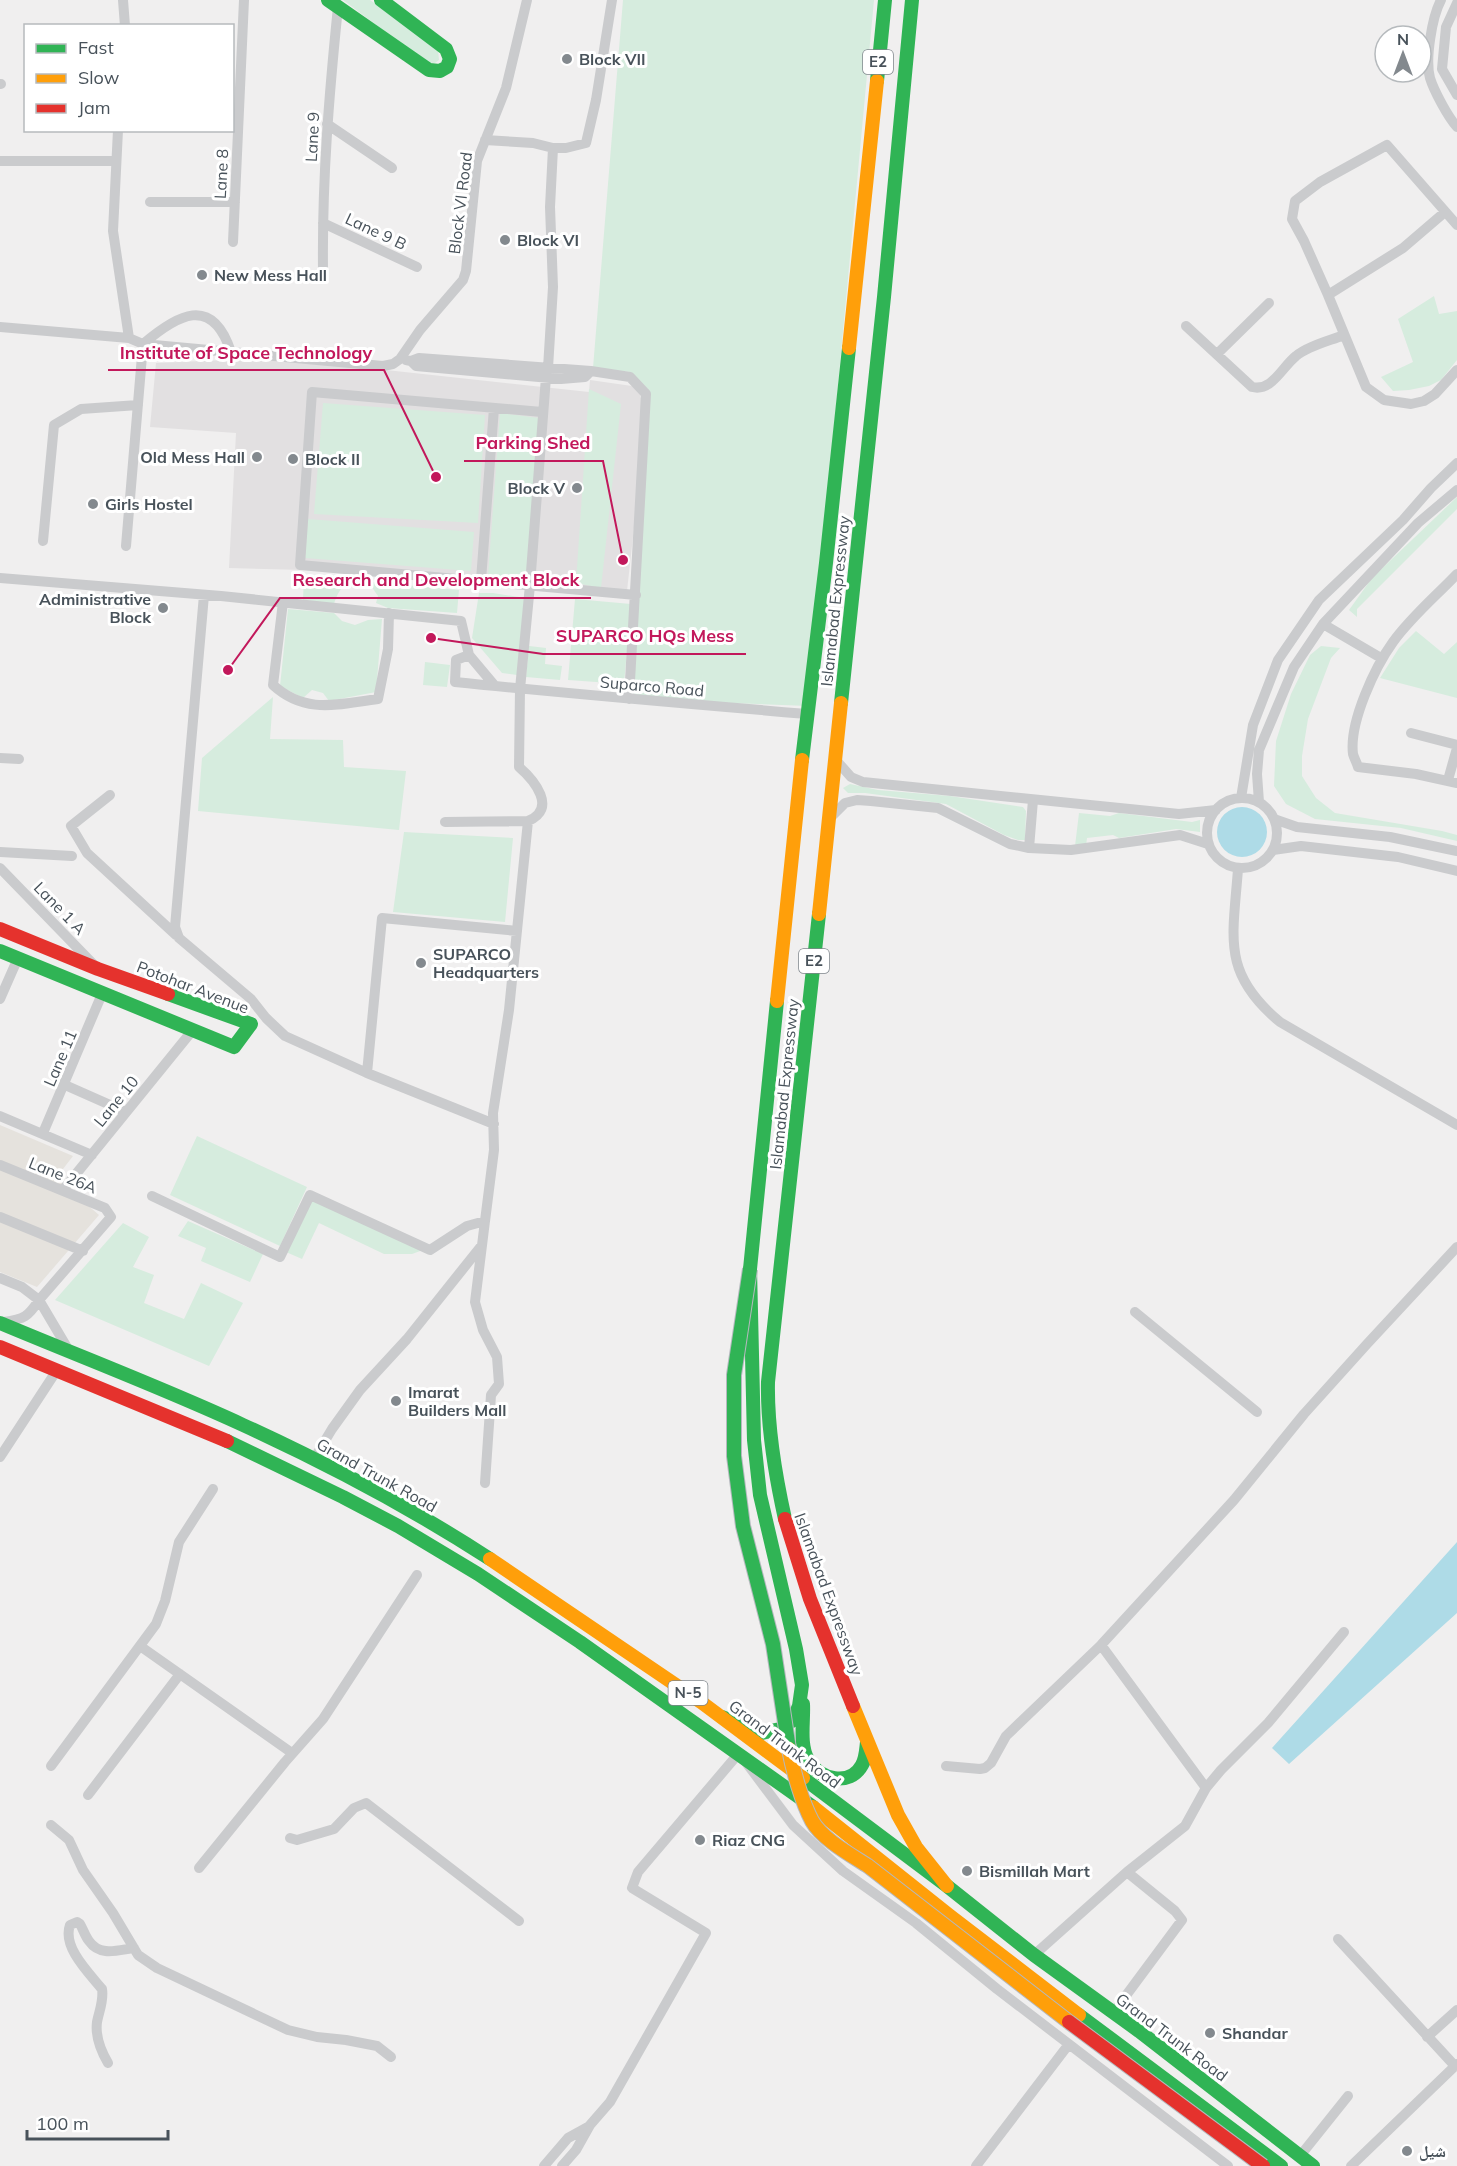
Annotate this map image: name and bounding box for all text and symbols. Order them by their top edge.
legend [24,24,234,132]
north arrow [1373,24,1433,84]
text: N [1397,29,1409,49]
text: Fast [78,36,114,59]
place label: Block VII [579,49,646,69]
road number: E2 [863,50,893,74]
marker: Block VII [560,52,574,66]
text: Slow [78,66,120,89]
text: Jam [78,96,111,119]
street label: Lane 9 [301,111,323,163]
street label: Lane 8 [210,148,232,200]
street label: Block VI Road [444,151,476,255]
street label: Lane 9 B [342,208,410,254]
place label: Block VI [517,230,579,250]
marker: Block VI [498,233,512,247]
place label: New Mess Hall [214,265,327,285]
marker: New Mess Hall [195,268,209,282]
callout: Institute of Space Technology [108,334,384,370]
text: Institute of Space Technology [120,341,373,364]
callout: Parking Shed [464,425,603,461]
text: Parking Shed [476,431,590,454]
place label: Old Mess Hall [140,447,245,467]
place label: Block II [305,449,360,469]
marker: Old Mess Hall [250,450,264,464]
marker: Block II [286,452,300,466]
place label: Block V [507,478,565,498]
marker: Block V [570,481,584,495]
place label: Girls Hostel [105,494,193,514]
marker: Girls Hostel [86,497,100,511]
street label: Islamabad Expressway [816,514,854,687]
callout: Research and Development Block [280,562,591,598]
text: Research and Development Block [292,568,581,591]
place label: Administrative Block [39,589,152,627]
marker: Administrative Block [156,601,170,615]
callout: SUPARCO HQs Mess [543,618,746,654]
text: SUPARCO HQs Mess [556,624,734,647]
street label: Suparco Road [599,671,705,701]
street label: Lane 1 A [30,877,90,939]
place label: SUPARCO Headquarters [433,944,539,982]
road number: E2 [799,949,829,973]
street label: Potohar Avenue [134,956,252,1018]
marker: SUPARCO Headquarters [414,956,428,970]
street label: Islamabad Expressway [765,997,803,1170]
street label: Lane 11 [39,1027,81,1089]
street label: Lane 10 [89,1071,143,1131]
street label: Lane 26A [26,1152,100,1198]
place label: Imarat Builders Mall [408,1382,506,1420]
marker: Imarat Builders Mall [389,1394,403,1408]
street label: Grand Trunk Road [313,1434,441,1516]
street label: Islamabad Expressway [790,1510,868,1679]
road number: N-5 [668,1681,708,1705]
street label: Grand Trunk Road [725,1695,845,1793]
place label: Riaz CNG [712,1830,785,1850]
marker: Riaz CNG [693,1833,707,1847]
place label: Bismillah Mart [979,1861,1090,1881]
marker: Bismillah Mart [960,1864,974,1878]
street label: Grand Trunk Road [1112,1988,1232,2086]
place label: Shandar [1222,2023,1288,2043]
marker: Shandar [1203,2026,1217,2040]
scale bar [27,2103,168,2141]
text: 100 m [36,2112,89,2135]
place label: شیل [1419,2141,1446,2161]
marker: شیل [1400,2144,1414,2158]

